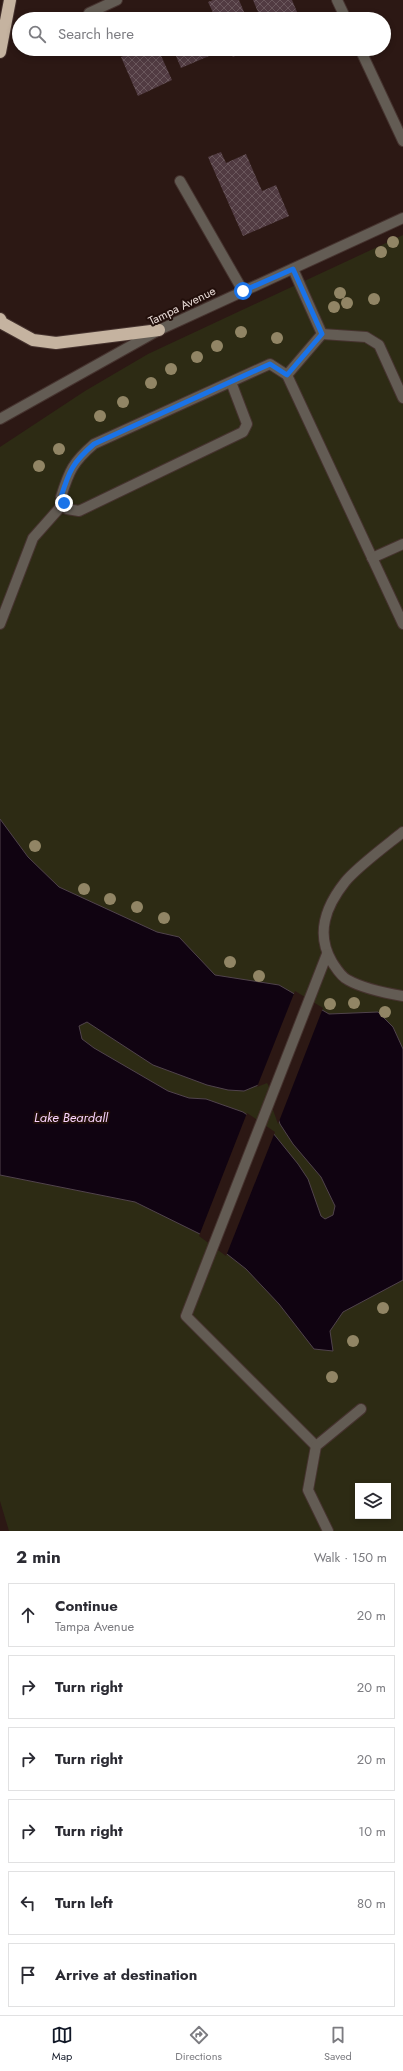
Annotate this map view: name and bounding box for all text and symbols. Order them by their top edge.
search box [12,12,391,56]
icon: search [26,23,48,45]
text: Search here [58,23,134,45]
street label: Tampa Avenue [145,282,219,330]
route start [234,282,252,300]
route end [55,494,73,512]
water label: Lake Beardall [34,1108,109,1127]
map controls [355,1483,391,1519]
button: layers [355,1483,391,1519]
text: 2 min [16,1545,61,1569]
text: Walk · 150 m [314,1548,387,1567]
text: Continue [55,1595,118,1617]
icon: ahead [17,1604,39,1626]
text: 20 m [357,1606,386,1625]
text: Tampa Avenue [55,1617,134,1636]
icon: right [17,1676,39,1698]
text: Turn right [55,1676,123,1698]
text: 20 m [357,1678,386,1697]
icon: right [17,1748,39,1770]
text: Turn right [55,1748,123,1770]
text: 20 m [357,1750,386,1769]
icon: right [17,1820,39,1842]
text: Turn right [55,1820,123,1842]
text: 10 m [358,1822,386,1841]
icon: left [17,1892,39,1914]
text: Turn left [55,1892,113,1914]
text: 80 m [357,1894,386,1913]
icon: arrive [17,1964,39,1986]
text: Arrive at destination [55,1964,197,1986]
tab: Map [51,2024,73,2064]
tab: Directions [175,2024,222,2064]
tab: Saved [324,2024,352,2064]

